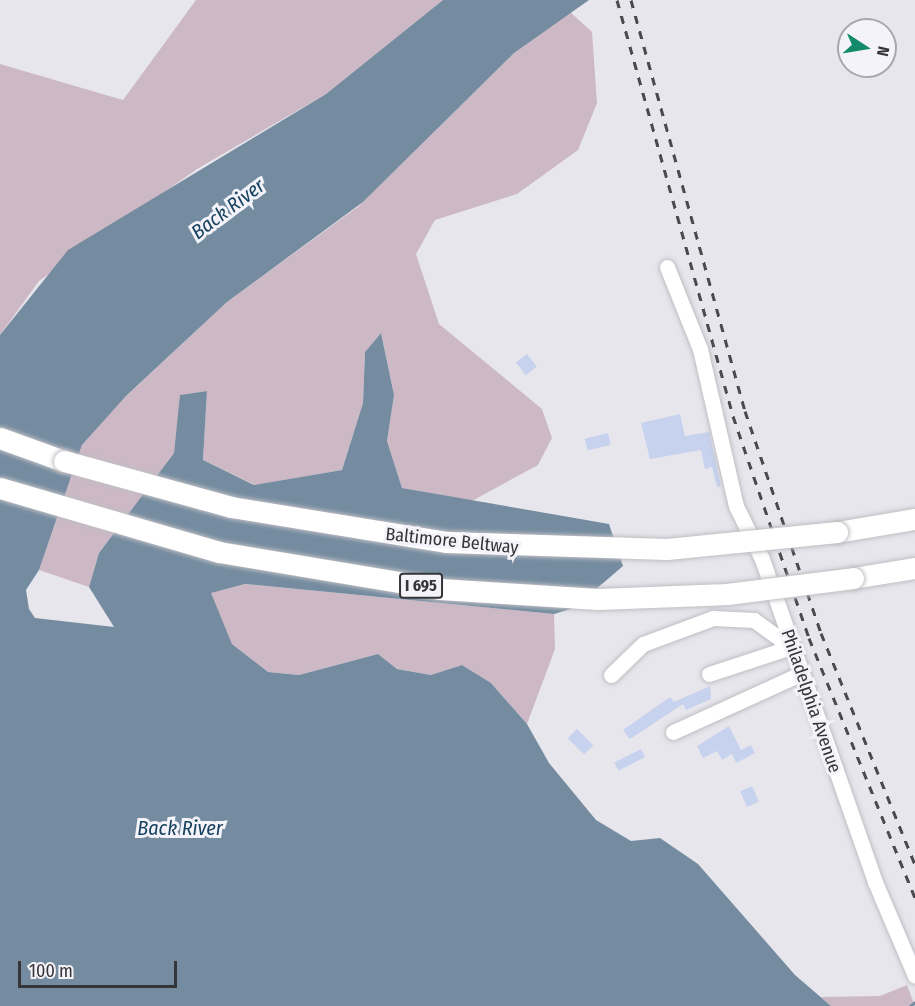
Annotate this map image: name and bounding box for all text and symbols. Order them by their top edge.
north arrow [837,18,897,78]
text: N [873,45,893,58]
water label: Back River [187,174,269,244]
street label: Baltimore Beltway [385,523,519,559]
road number: I 695 [398,573,444,599]
street label: Philadelphia Avenue [776,626,846,776]
water label: Back River [137,816,223,840]
scale bar [21,949,180,987]
text: 100 m [29,960,73,982]

